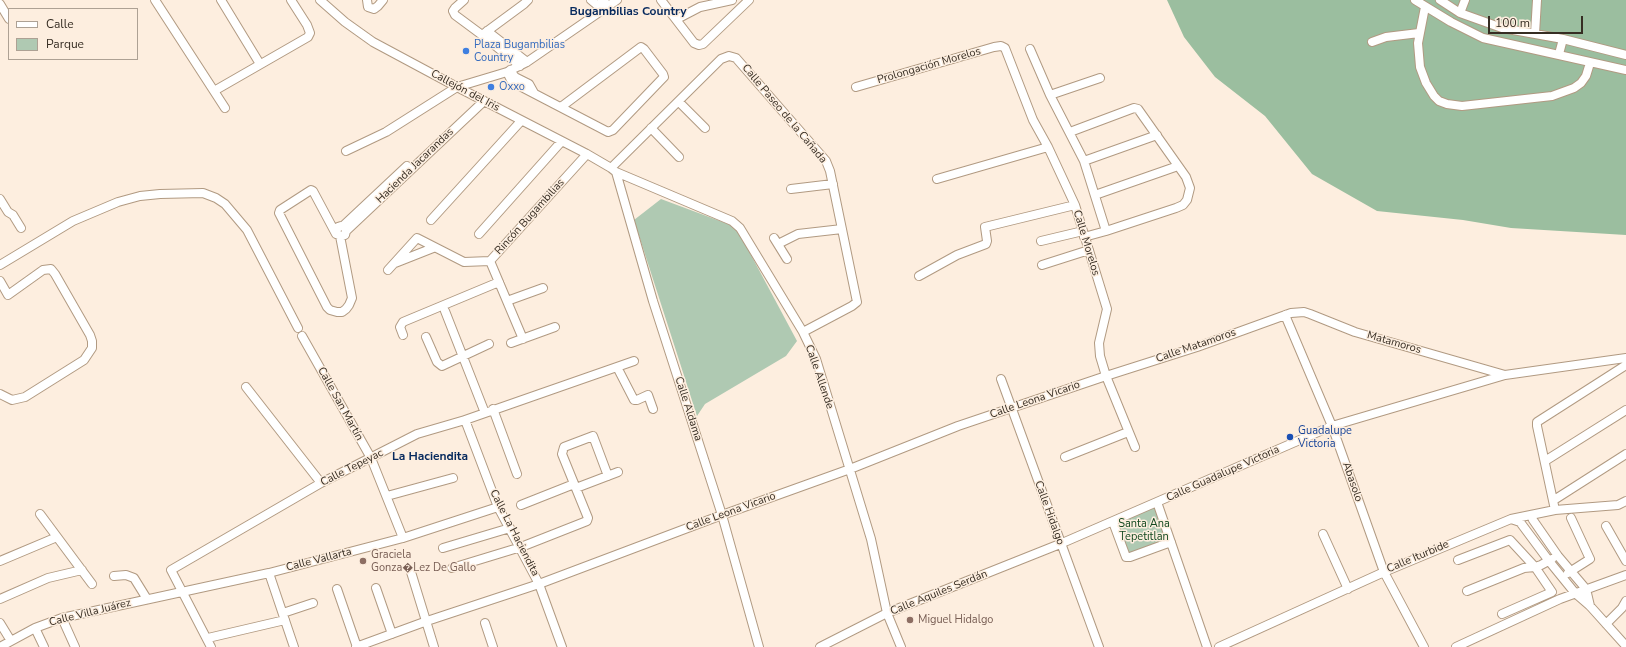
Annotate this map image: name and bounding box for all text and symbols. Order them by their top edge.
district label: Bugambilias Country [570,5,686,19]
legend [8,8,138,60]
scale bar [1490,8,1585,34]
text: 100 m [1495,15,1530,31]
text: Calle [46,16,74,32]
text: Parque [46,36,84,52]
place label: Plaza Bugambilias Country [474,38,565,64]
street label: Prolongación Morelos [876,45,982,87]
marker: Plaza Bugambilias Country [461,46,471,56]
street label: Calle Paseo de la Cañada [739,62,829,166]
street label: Callejón del Iris [428,67,502,115]
place label: Oxxo [499,80,525,94]
marker: Oxxo [486,82,496,92]
street label: Hacienda Jacarandas [373,126,457,206]
street label: Rincón Bugambilias [492,176,568,258]
street label: Calle Morelos [1070,209,1102,277]
street label: Calle Matamoros [1154,326,1238,366]
street label: Matamoros [1365,329,1423,357]
street label: Calle Allende [802,343,836,411]
street label: Calle San Martín [314,365,366,443]
street label: Calle Aldama [671,375,705,443]
street label: Calle Leona Vicario [988,378,1082,422]
place label: Guadalupe Victoria [1298,424,1352,450]
marker: Guadalupe Victoria [1285,432,1295,442]
street label: Calle Guadalupe Victoria [1164,443,1282,505]
street label: Calle Tepeyac [318,447,386,489]
district label: La Haciendita [392,450,468,464]
street label: Abasolo [1339,460,1365,504]
street label: Calle Hidalgo [1031,479,1067,547]
street label: Calle La Haciendita [486,487,542,579]
street label: Calle Leona Vicario [684,490,778,534]
park label: Santa Ana Tepetitlan [1118,517,1170,543]
street label: Calle Iturbide [1385,538,1451,576]
street label: Calle Vallarta [285,545,353,575]
place label: Graciela Gonza�Lez De Gallo [371,548,476,574]
marker: Graciela Gonza�Lez De Gallo [358,556,368,566]
street label: Calle Aquiles Serdán [889,568,989,618]
street label: Calle Villa Juárez [48,596,132,630]
place label: Miguel Hidalgo [918,613,993,627]
marker: Miguel Hidalgo [905,615,915,625]

